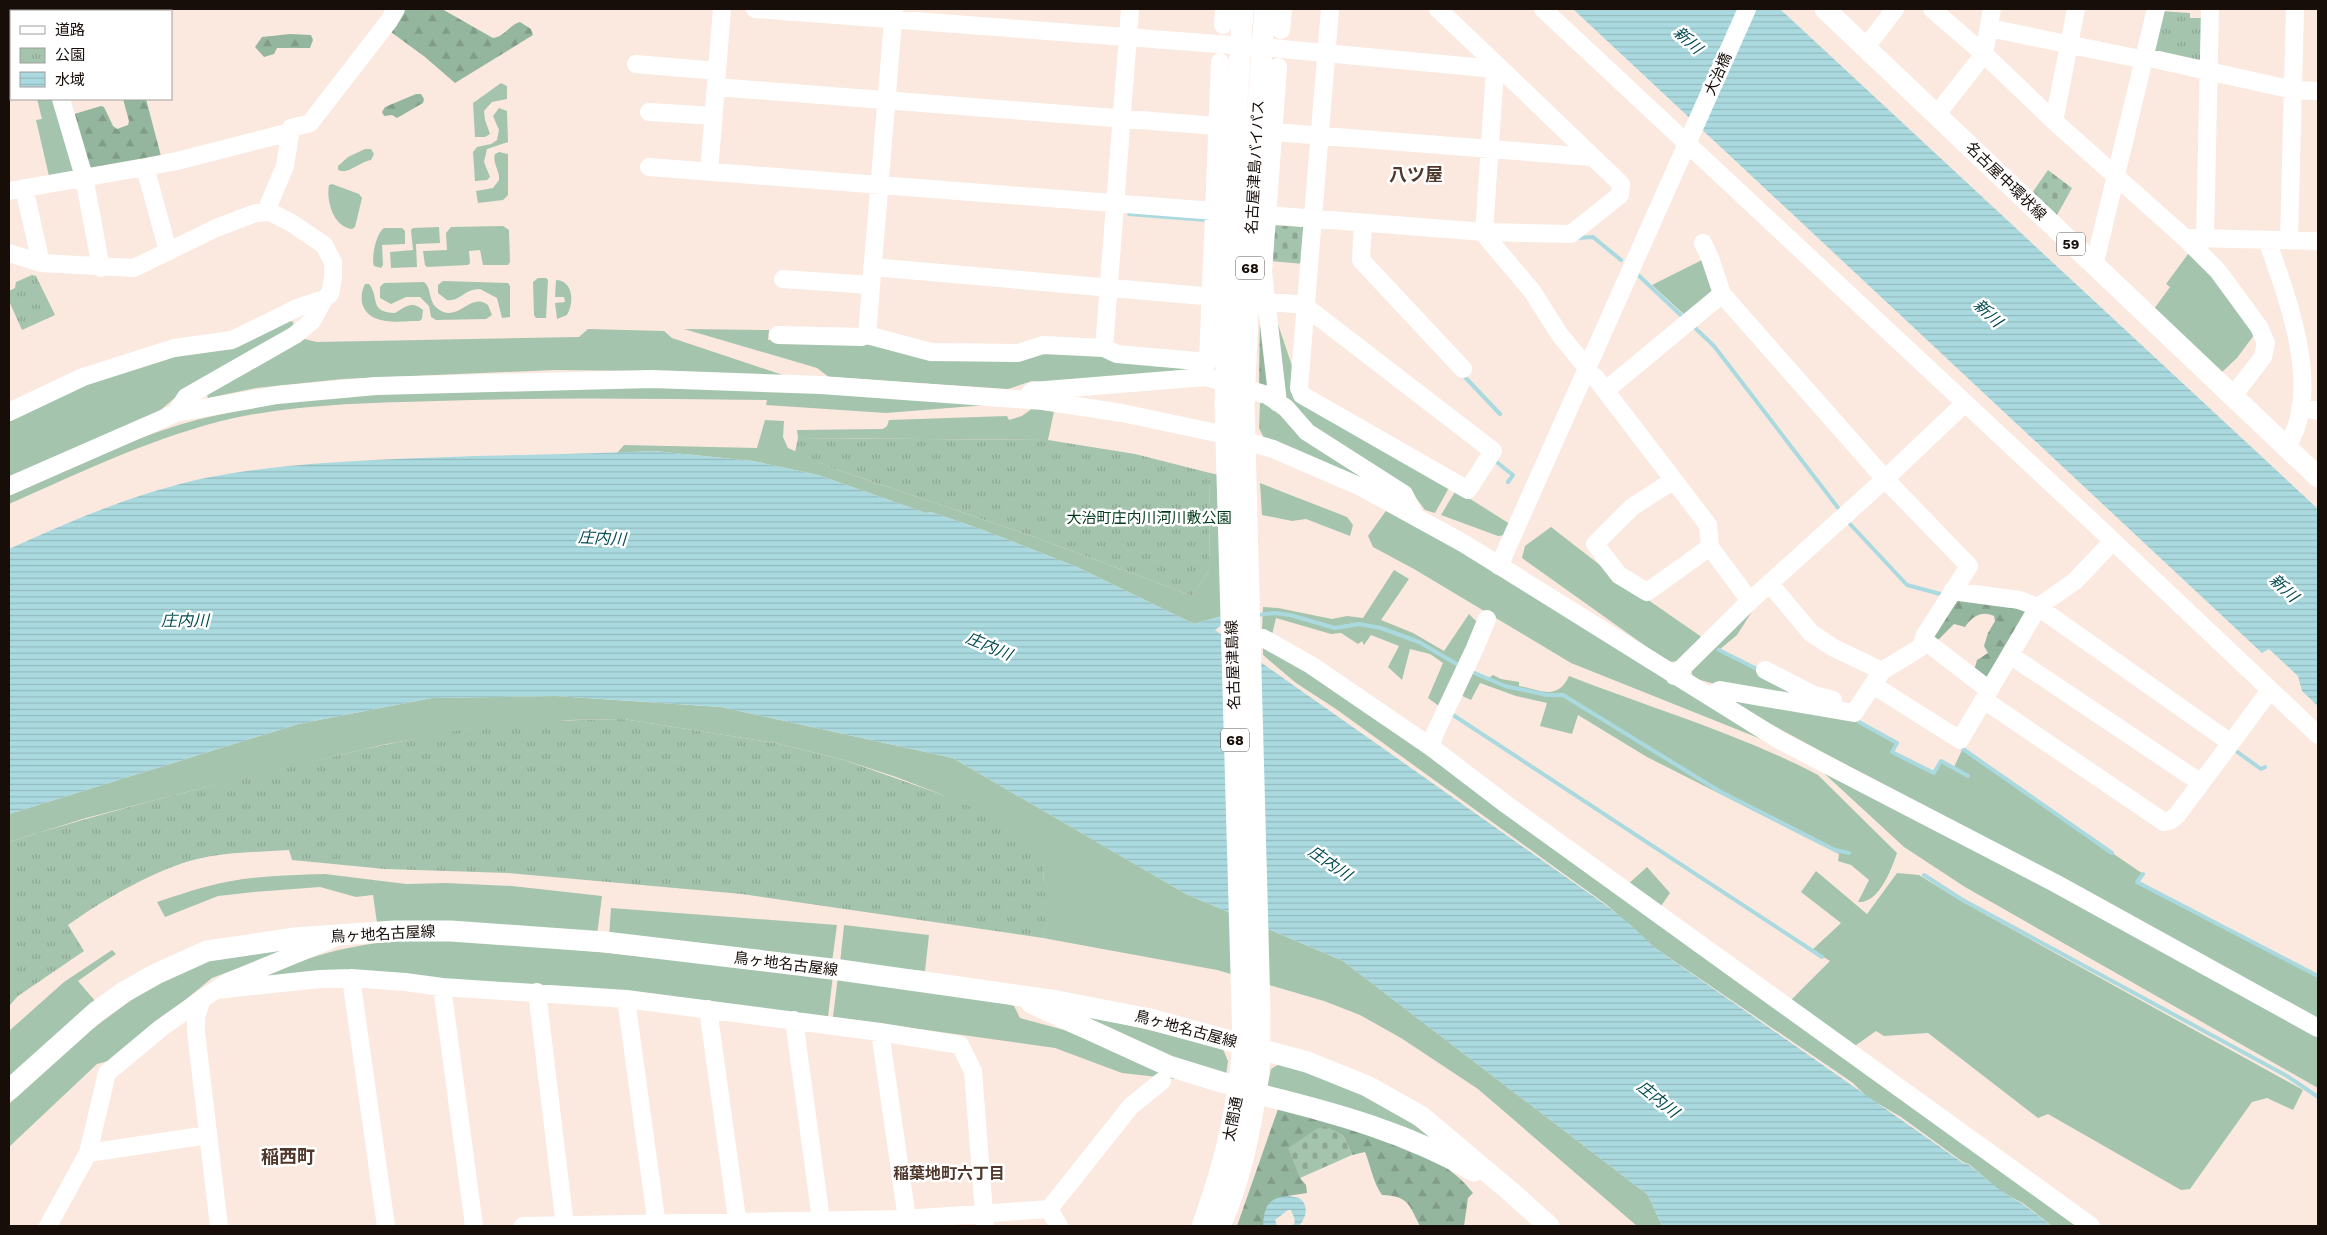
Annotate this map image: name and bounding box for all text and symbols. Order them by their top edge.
legend [10,10,172,100]
text: 道路 [55,21,85,39]
water label: 新川 [1670,22,1708,59]
text: 公園 [55,46,85,64]
street label: 大治橋 [1701,50,1735,98]
text: 水域 [55,71,85,89]
street label: 名古屋津島バイパス [1242,99,1268,235]
street label: 名古屋中環状線 [1962,138,2050,224]
district label: 八ツ屋 [1389,164,1443,185]
road number: 59 [2057,232,2085,255]
road number: 68 [1236,256,1264,280]
water label: 新川 [1970,295,2008,332]
park label: 大治町庄内川河川敷公園 [1066,509,1232,527]
water label: 庄内川 [578,527,628,549]
water label: 新川 [2266,570,2304,607]
water label: 庄内川 [161,611,211,630]
street label: 名古屋津島線 [1222,620,1244,710]
water label: 庄内川 [963,628,1017,665]
road number: 68 [1221,728,1249,752]
water label: 庄内川 [1305,841,1357,886]
street label: 鳥ヶ地名古屋線 [330,922,436,946]
street label: 鳥ヶ地名古屋線 [733,949,839,979]
street label: 鳥ヶ地名古屋線 [1133,1007,1239,1051]
water label: 庄内川 [1633,1077,1684,1123]
street label: 太閤通 [1220,1095,1246,1143]
district label: 稲西町 [261,1146,315,1167]
district label: 稲葉地町六丁目 [893,1164,1005,1183]

